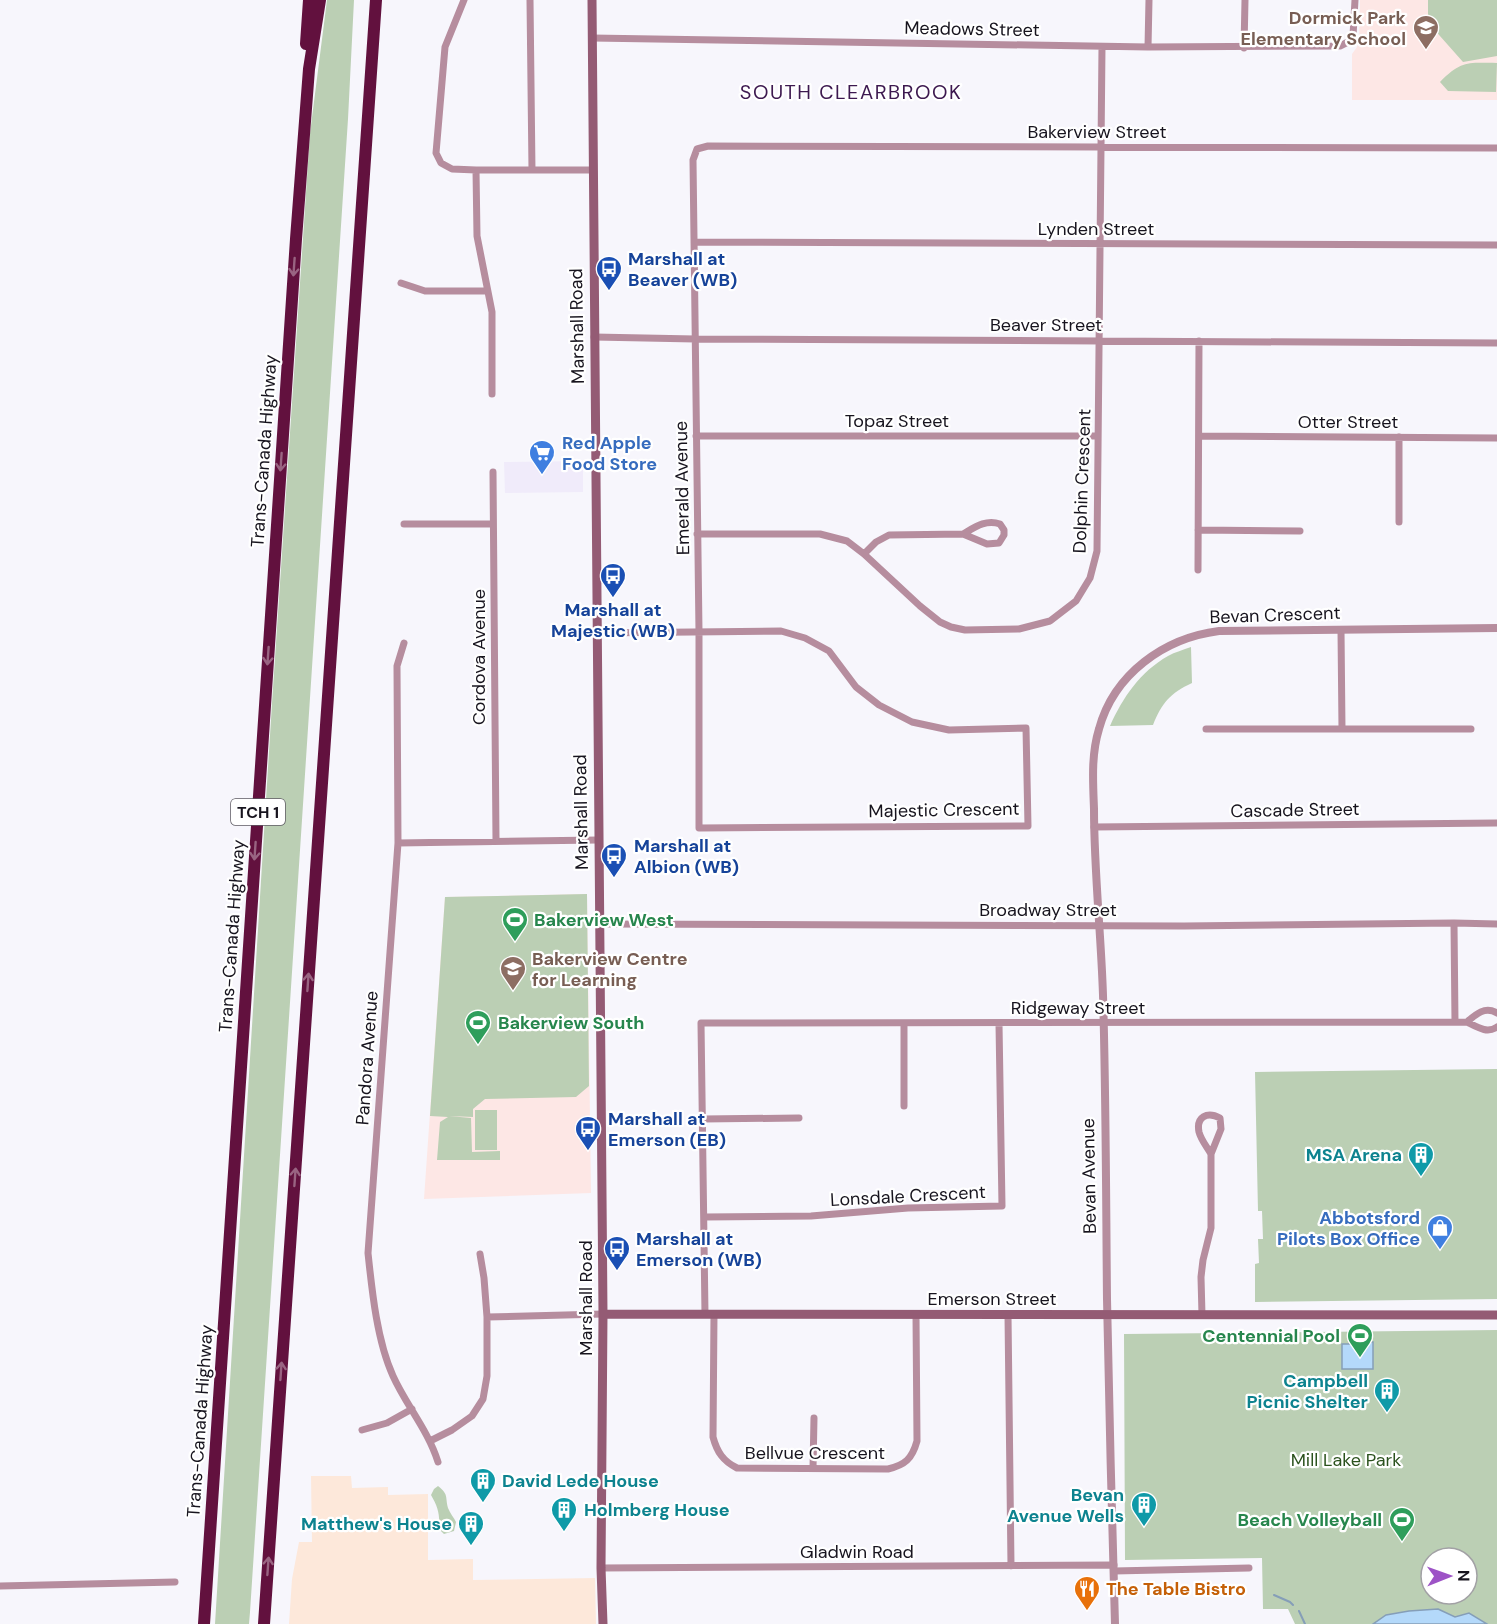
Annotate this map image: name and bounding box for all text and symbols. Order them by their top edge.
place label: Dormick Park Elementary School [1240,6,1407,51]
school or university icon: Dormick Park Elementary School [1411,13,1441,51]
street label: Meadows Street [904,16,1040,42]
district label: SOUTH CLEARBROOK [740,79,962,105]
street label: Bakerview Street [1027,120,1167,144]
street label: Lynden Street [1038,217,1154,241]
place label: Marshall at Beaver (WB) [628,247,737,292]
bus stop icon: Marshall at Beaver (WB) [594,254,624,292]
one-way arrow [288,257,299,277]
street label: Marshall Road [564,268,590,384]
street label: Beaver Street [990,313,1102,337]
street label: Trans-Canada Highway [245,354,283,548]
street label: Dolphin Crescent [1067,408,1097,554]
street label: Topaz Street [845,409,949,433]
street label: Otter Street [1298,410,1398,434]
street label: Emerald Avenue [669,421,695,555]
place label: Red Apple Food Store [562,431,657,476]
supermarket icon: Red Apple Food Store [527,438,557,476]
one-way arrow [275,451,286,471]
bus stop icon: Marshall at Majestic (WB) [598,561,628,599]
street label: Cordova Avenue [467,589,491,725]
place label: Marshall at Majestic (WB) [551,598,675,643]
street label: Bevan Crescent [1209,601,1341,629]
one-way arrow [262,646,273,666]
street label: Marshall Road [568,754,594,870]
street label: Majestic Crescent [868,797,1020,823]
street label: Cascade Street [1230,797,1360,823]
road number: TCH 1 [231,799,285,825]
place label: Marshall at Albion (WB) [634,834,739,879]
street label: Trans-Canada Highway [213,839,251,1033]
one-way arrow [250,840,261,860]
bus stop icon: Marshall at Albion (WB) [599,841,629,879]
street label: Broadway Street [979,898,1117,922]
sports icon: Bakerview West [500,905,530,943]
place label: Bakerview West [534,908,674,932]
place label: Bakerview Centre for Learning [532,947,688,992]
school or university icon: Bakerview Centre for Learning [498,954,528,992]
one-way arrow [303,973,314,992]
street label: Pandora Avenue [350,990,384,1126]
street label: Ridgeway Street [1011,996,1145,1020]
sports icon: Bakerview South [463,1008,493,1046]
place label: Bakerview South [498,1011,644,1035]
place label: Marshall at Emerson (EB) [608,1107,726,1152]
bus stop icon: Marshall at Emerson (EB) [573,1114,603,1152]
street label: Bevan Avenue [1076,1118,1102,1234]
building icon: MSA Arena [1406,1140,1436,1178]
place label: MSA Arena [1306,1143,1402,1167]
one-way arrow [290,1167,301,1187]
street label: Lonsdale Crescent [830,1180,986,1212]
place label: Abbotsford Pilots Box Office [1277,1206,1420,1251]
shop icon: Abbotsford Pilots Box Office [1425,1213,1455,1251]
place label: Marshall at Emerson (WB) [636,1227,762,1272]
bus stop icon: Marshall at Emerson (WB) [602,1234,632,1272]
street label: Marshall Road [574,1240,598,1356]
street label: Emerson Street [928,1287,1056,1311]
sports icon: Centennial Pool [1345,1321,1375,1359]
street label: Trans-Canada Highway [181,1324,219,1518]
place label: Centennial Pool [1202,1324,1340,1348]
one-way arrow [276,1362,287,1382]
place label: Campbell Picnic Shelter [1246,1369,1368,1414]
building icon: Campbell Picnic Shelter [1372,1376,1402,1414]
street label: Bellvue Crescent [745,1441,885,1465]
park label: Mill Lake Park [1291,1448,1401,1472]
building icon: David Lede House [468,1466,498,1504]
place label: David Lede House [502,1469,659,1493]
place label: Bevan Avenue Wells [1007,1483,1124,1528]
building icon: Bevan Avenue Wells [1129,1490,1159,1528]
building icon: Holmberg House [549,1495,579,1533]
place label: Holmberg House [584,1498,730,1522]
sports icon: Beach Volleyball [1387,1505,1417,1543]
place label: Beach Volleyball [1237,1508,1382,1532]
building icon: Matthew's House [456,1509,486,1547]
place label: Matthew's House [301,1512,452,1536]
street label: Gladwin Road [800,1540,914,1564]
north arrow [1419,1546,1479,1606]
one-way arrow [263,1556,274,1576]
text: N [1453,1570,1474,1582]
restaurant icon: The Table Bistro [1072,1574,1102,1612]
place label: The Table Bistro [1106,1577,1246,1601]

